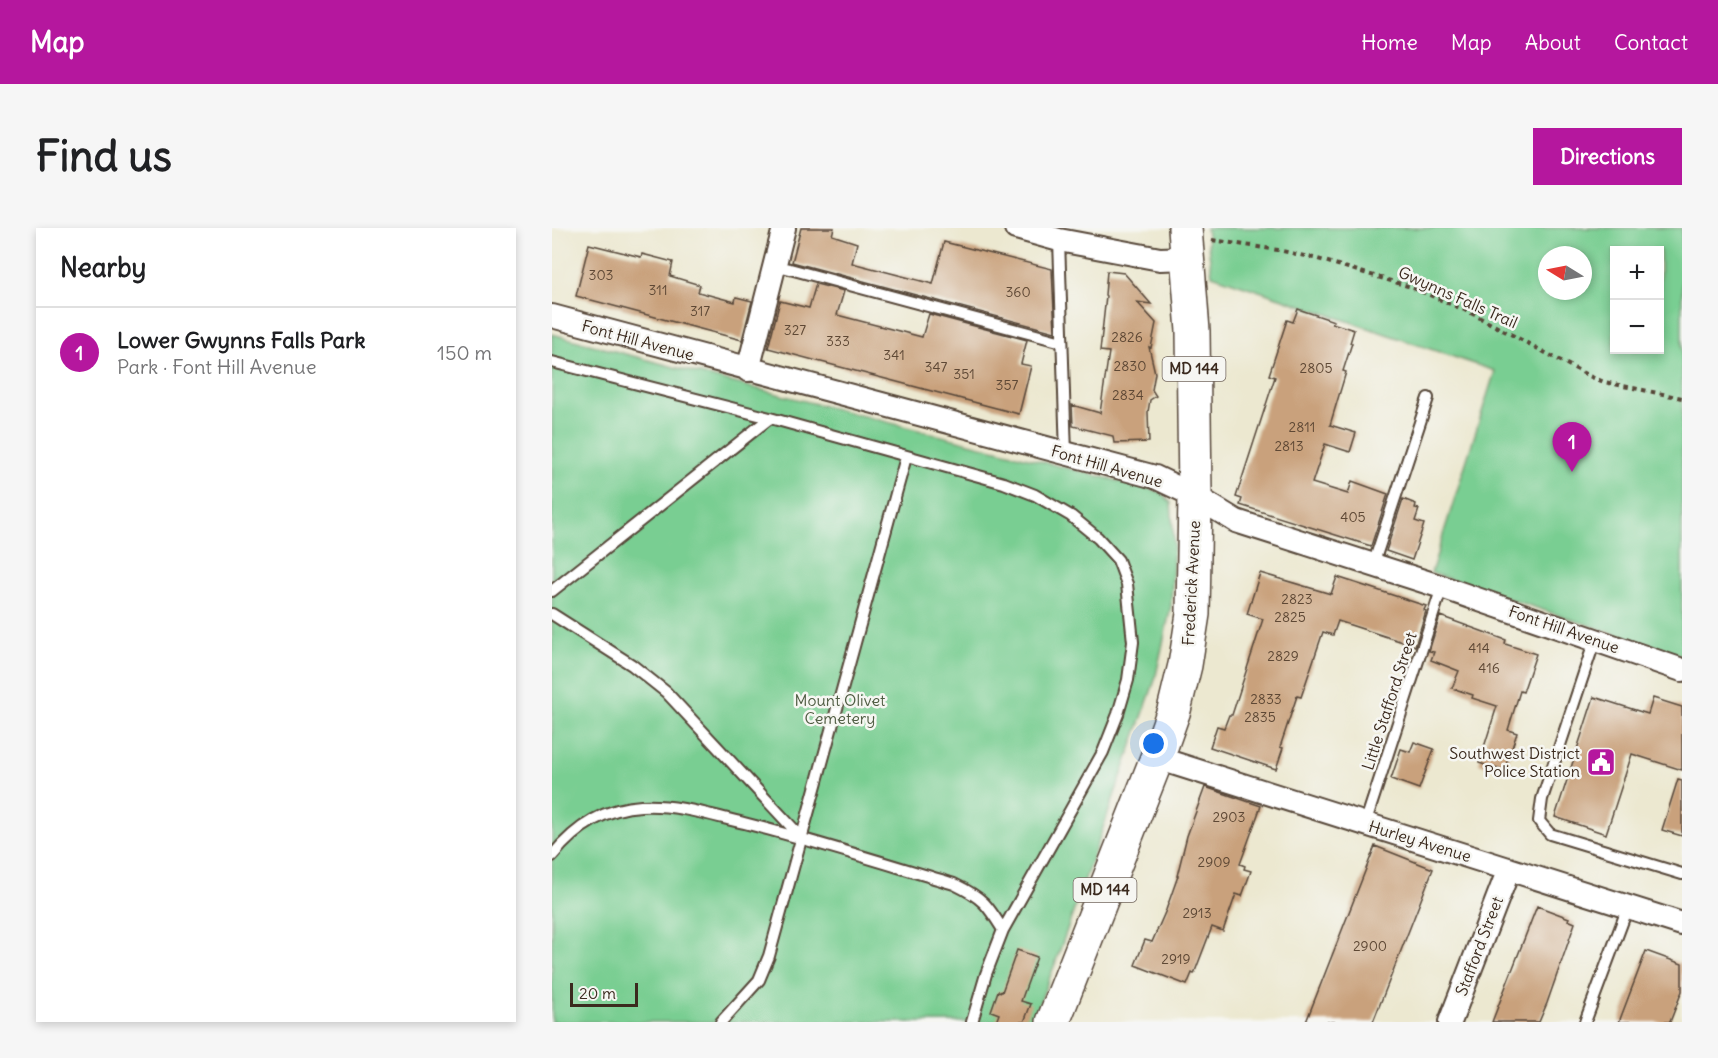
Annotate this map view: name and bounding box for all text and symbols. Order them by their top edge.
text: Map [30,24,84,60]
text: Home [1361,29,1418,56]
text: Map [1451,29,1492,56]
text: About [1525,29,1581,56]
text: Contact [1614,29,1688,56]
button: Directions [1533,128,1682,185]
text: Find us [36,130,172,182]
north arrow [1538,246,1592,300]
map controls [1610,246,1664,354]
button: + [1610,246,1664,300]
text: Nearby [60,251,146,284]
street label: Gwynns Falls Trail [1395,262,1521,332]
house number: 303 [588,266,614,284]
house number: 311 [649,281,667,299]
house number: 360 [1005,283,1031,301]
button: − [1610,300,1664,354]
house number: 317 [690,302,710,320]
street label: Font Hill Avenue [580,315,696,365]
house number: 327 [784,321,806,339]
text: Lower Gwynns Falls Park [117,326,365,354]
house number: 2826 [1111,328,1143,346]
house number: 333 [826,332,850,350]
text: 1 [76,340,83,365]
text: 150 m [437,340,492,365]
house number: 341 [883,346,905,364]
text: Park · Font Hill Avenue [117,354,316,379]
house number: 2830 [1114,357,1146,375]
road number: MD 144 [1162,357,1226,381]
house number: 347 [925,358,948,376]
house number: 2805 [1300,359,1333,377]
house number: 351 [953,365,975,383]
house number: 357 [996,376,1019,394]
house number: 2834 [1112,386,1144,404]
house number: 2811 [1289,418,1315,436]
pin: 1 [1552,422,1592,472]
house number: 2813 [1274,437,1304,455]
street label: Font Hill Avenue [1049,440,1165,492]
house number: 405 [1340,508,1366,526]
street label: Frederick Avenue [1178,520,1204,646]
house number: 2823 [1281,590,1313,608]
street label: Font Hill Avenue [1506,601,1622,657]
house number: 2825 [1274,608,1306,626]
street label: Little Stafford Street [1357,629,1421,772]
house number: 414 [1468,639,1490,657]
house number: 2829 [1267,647,1299,665]
house number: 416 [1478,659,1500,677]
park label: Mount Olivet Cemetery [795,690,886,728]
house number: 2833 [1250,690,1282,708]
house number: 2835 [1244,708,1276,726]
your location [1139,729,1168,758]
place label: Southwest District Police Station [1449,743,1581,781]
public building icon: Southwest District Police Station [1585,746,1617,778]
house number: 2903 [1213,808,1245,826]
street label: Hurley Avenue [1366,816,1474,866]
house number: 2909 [1198,853,1230,871]
road number: MD 144 [1074,878,1136,902]
street label: Stafford Street [1451,893,1507,998]
house number: 2913 [1182,904,1212,922]
house number: 2900 [1353,937,1387,955]
house number: 2919 [1161,950,1191,968]
scale bar [570,980,638,1008]
text: 20 m [579,983,616,1003]

